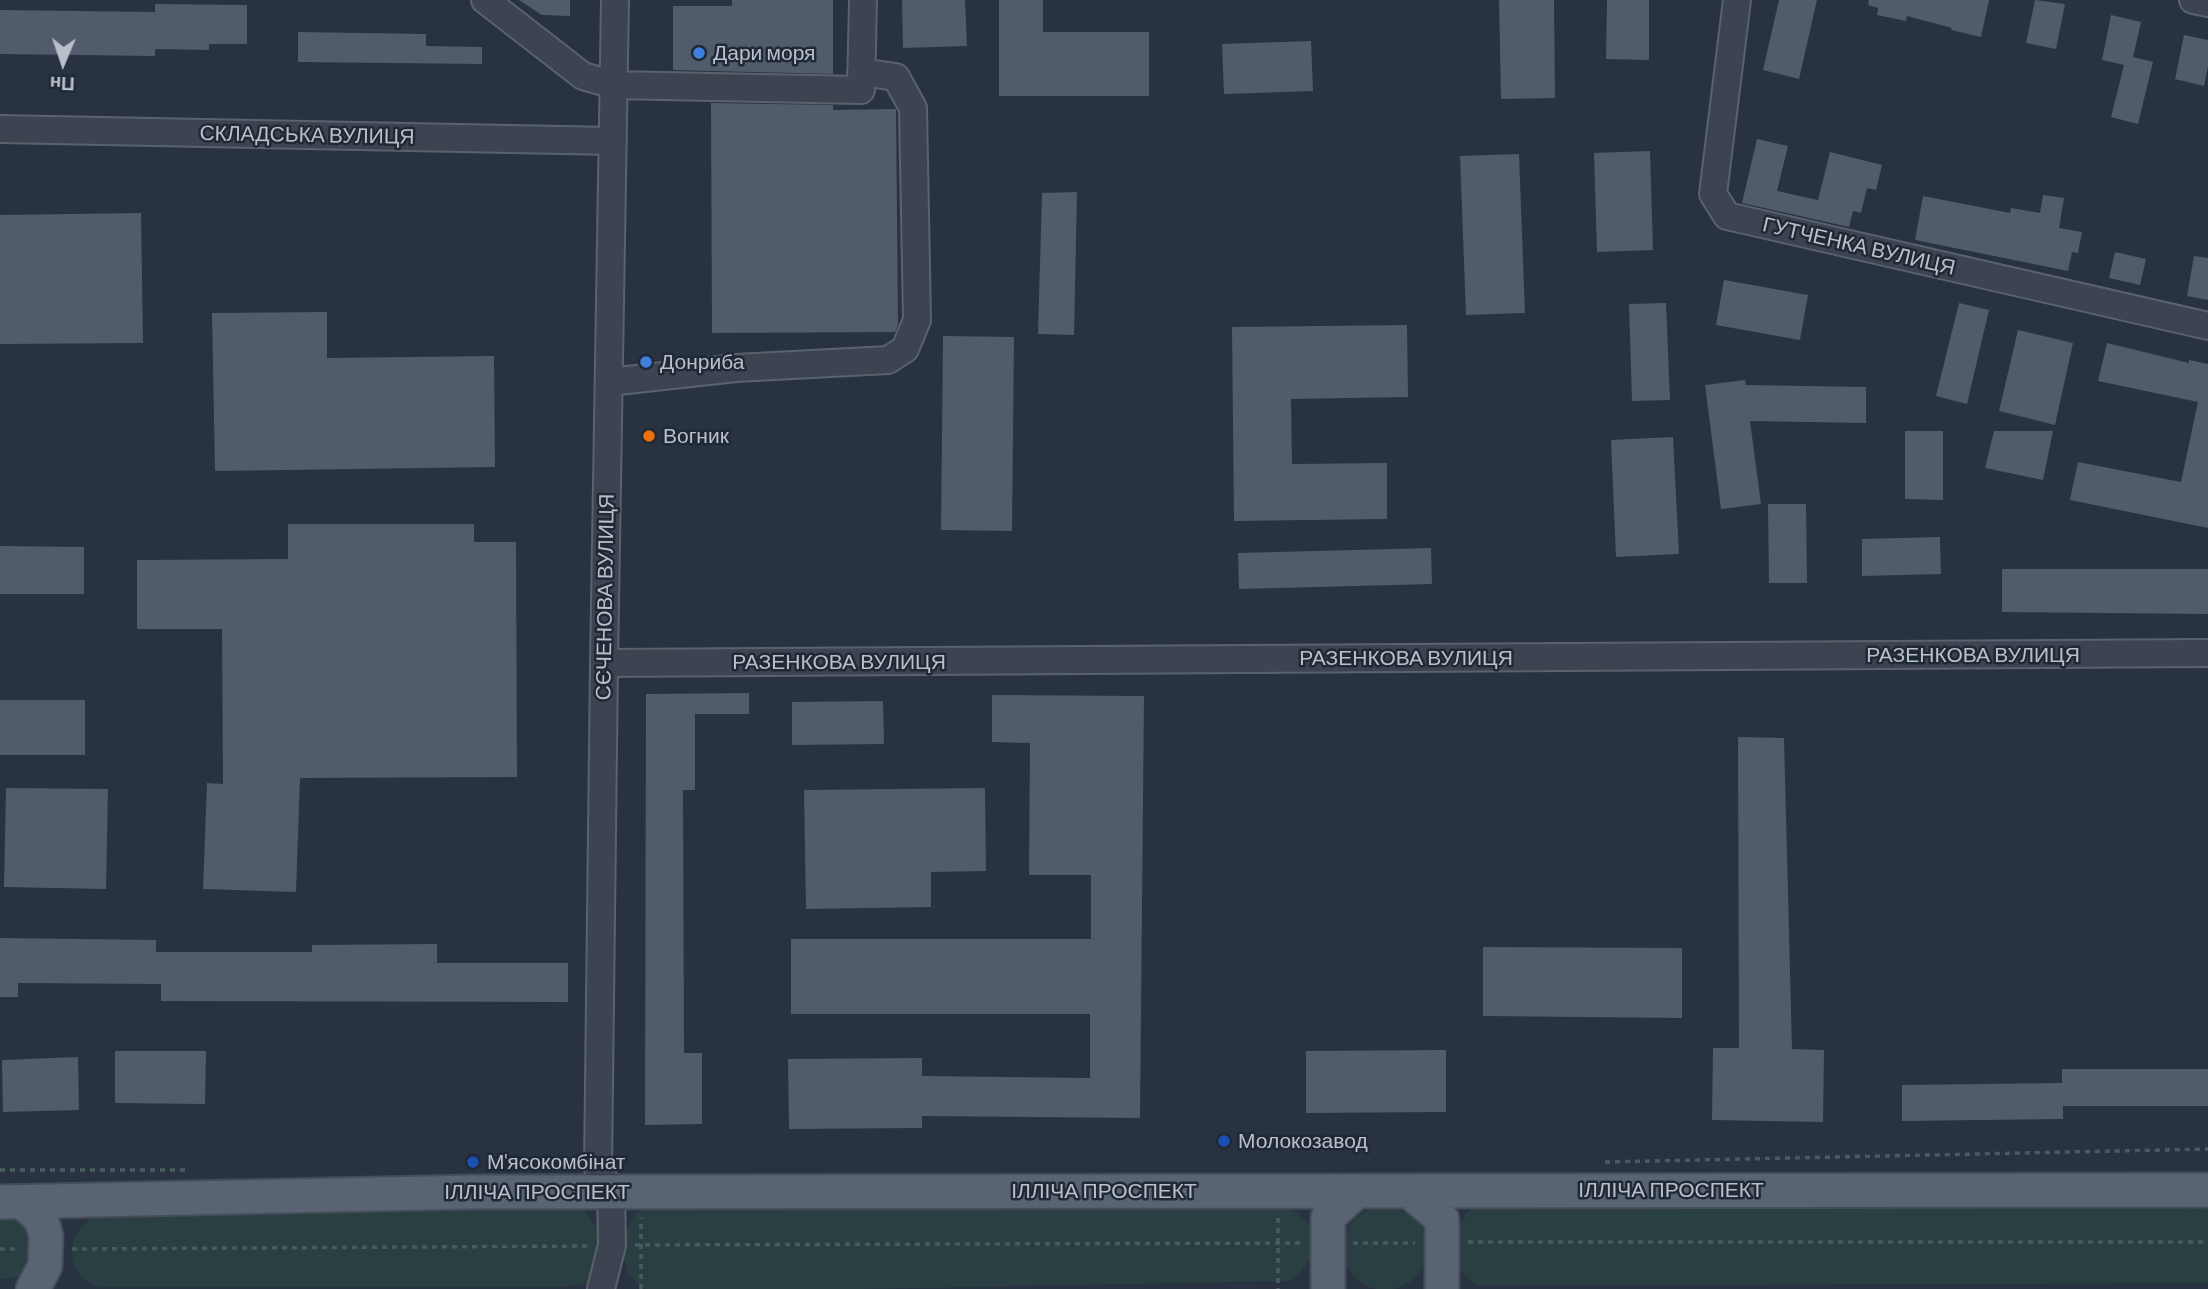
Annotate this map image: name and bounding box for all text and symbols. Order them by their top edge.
north arrow [28,28,98,98]
place label: Дари моря [713,40,815,66]
marker: Дари моря [691,45,707,61]
text: Пн [49,73,75,96]
street label: СКЛАДСЬКА ВУЛИЦЯ [199,121,415,149]
street label: ГУТЧЕНКА ВУЛИЦЯ [1760,212,1958,280]
place label: Донриба [660,349,744,375]
marker: Донриба [638,354,654,370]
place label: Вогник [663,423,729,449]
marker: Вогник [641,428,657,444]
street label: СЄЧЕНОВА ВУЛИЦЯ [591,493,619,701]
street label: РАЗЕНКОВА ВУЛИЦЯ [1866,642,2080,668]
street label: РАЗЕНКОВА ВУЛИЦЯ [1299,645,1513,671]
street label: РАЗЕНКОВА ВУЛИЦЯ [732,649,946,675]
place label: Молокозавод [1238,1128,1368,1154]
marker: Молокозавод [1216,1133,1232,1149]
place label: М'ясокомбінат [487,1149,625,1175]
marker: М'ясокомбінат [465,1154,481,1170]
street label: ІЛЛІЧА ПРОСПЕКТ [1578,1177,1764,1203]
street label: ІЛЛІЧА ПРОСПЕКТ [1011,1178,1197,1204]
street label: ІЛЛІЧА ПРОСПЕКТ [444,1179,630,1205]

